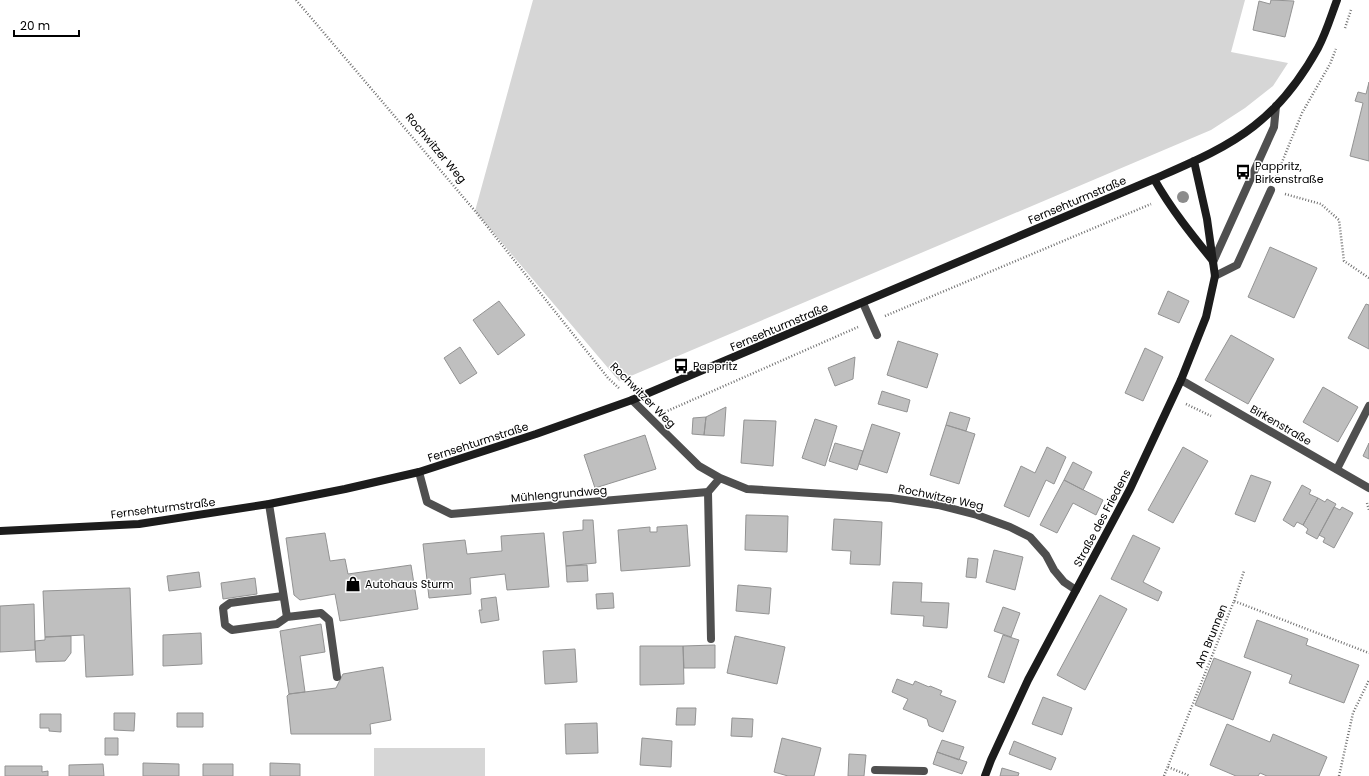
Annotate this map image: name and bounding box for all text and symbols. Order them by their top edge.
scale bar [14,12,79,38]
text: 20 m [20,17,50,34]
street label: Rochwitzer Weg [402,110,470,186]
place label: Pappritz, Birkenstraße [1255,158,1324,187]
bus stop icon: Pappritz, Birkenstraße [1234,163,1252,181]
street label: Fernsehturmstraße [1025,172,1129,228]
street label: Fernsehturmstraße [727,299,831,355]
bus stop icon: Pappritz [672,357,690,375]
place label: Pappritz [693,358,738,374]
street label: Rochwitzer Weg [607,359,679,431]
street label: Birkenstraße [1247,401,1315,449]
street label: Fernsehturmstraße [426,418,531,466]
street label: Straße des Friedens [1069,466,1135,570]
street label: Rochwitzer Weg [897,480,985,514]
street label: Mühlengrundweg [510,482,608,506]
street label: Fernsehturmstraße [110,494,216,522]
shop icon: Autohaus Sturm [344,575,362,593]
place label: Autohaus Sturm [365,576,454,592]
street label: Am Brunnen [1191,602,1231,670]

